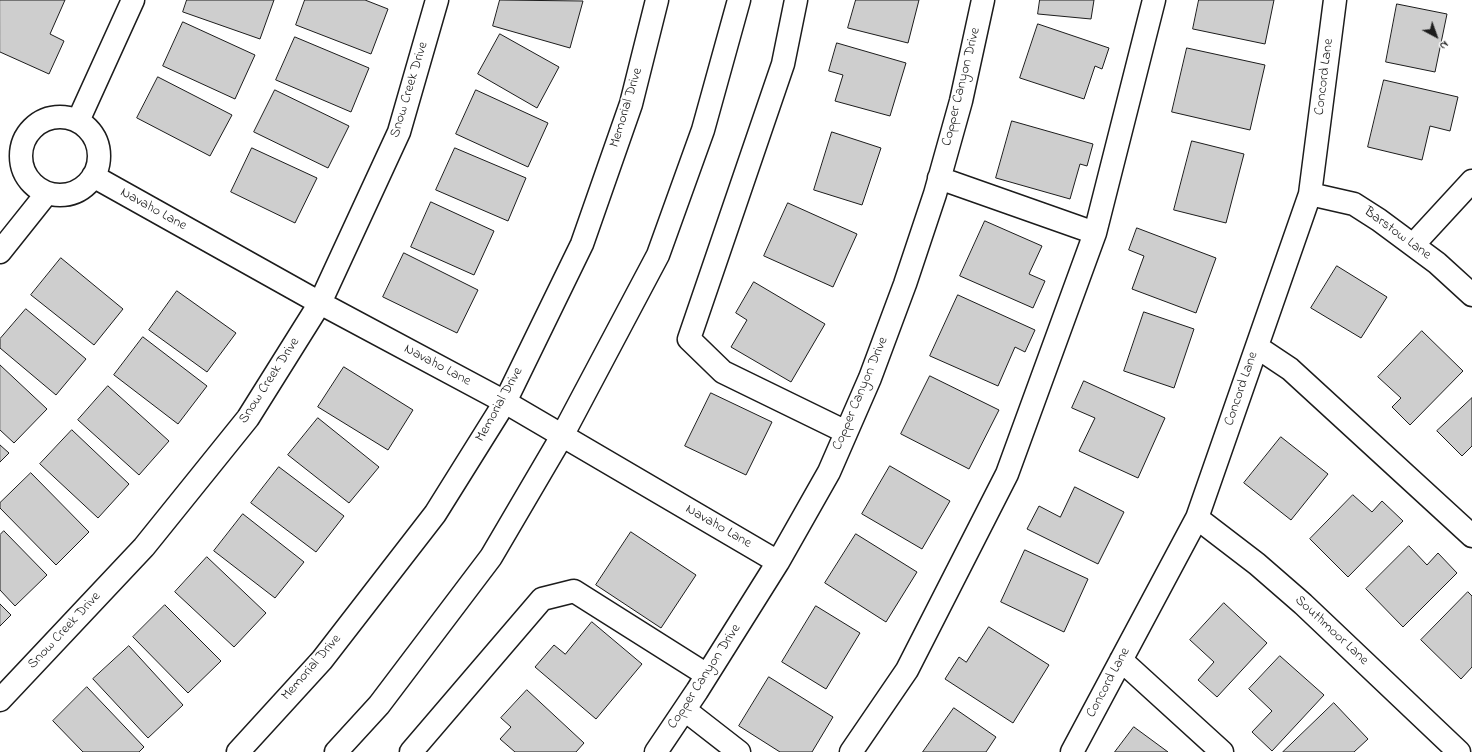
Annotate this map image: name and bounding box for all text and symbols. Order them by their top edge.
north arrow [1416,16,1456,56]
street label: Copper Canyon Drive [939,26,985,148]
text: N [1436,37,1452,54]
street label: Concord Lane [1312,38,1338,116]
street label: Snow Creek Drive [387,40,433,140]
street label: Memorial Drive [607,66,647,150]
street label: Navaho Lane [117,185,189,235]
street label: Barstow Lane [1360,204,1434,264]
street label: Snow Creek Drive [236,335,304,427]
street label: Copper Canyon Drive [830,335,892,453]
street label: Navaho Lane [401,341,473,391]
street label: Concord Lane [1222,350,1262,428]
street label: Memorial Drive [473,365,527,445]
street label: Navaho Lane [682,501,754,553]
street label: Snow Creek Drive [25,589,105,673]
street label: Southmoor Lane [1291,593,1371,669]
street label: Copper Canyon Drive [665,621,745,733]
street label: Memorial Drive [279,631,345,705]
street label: Concord Lane [1084,645,1134,721]

